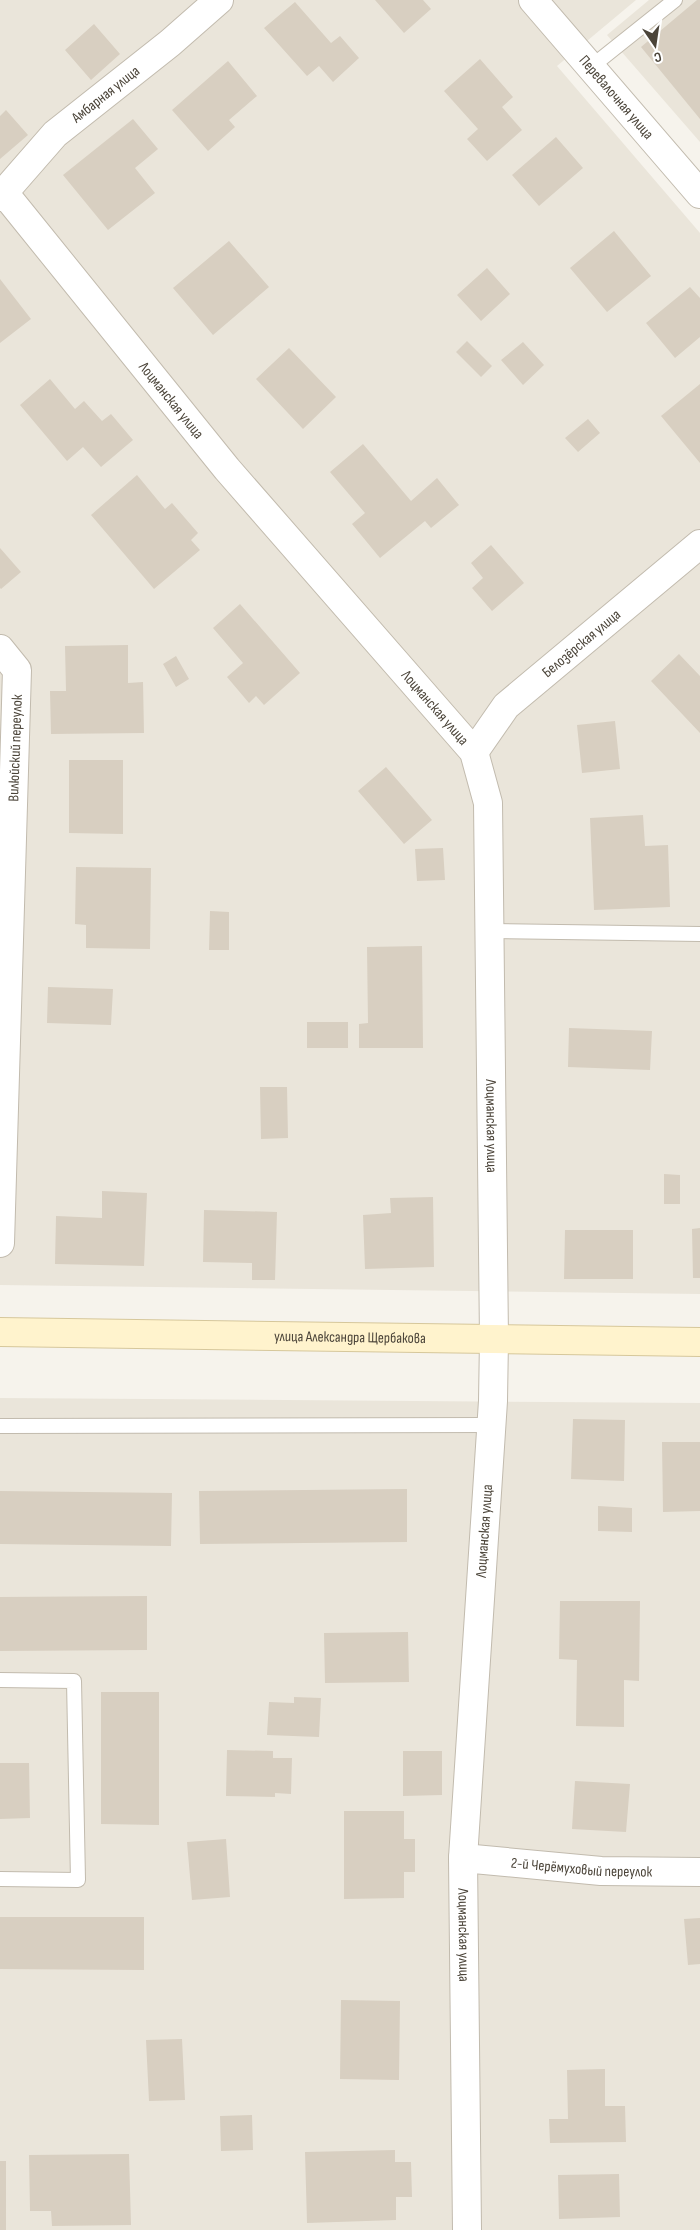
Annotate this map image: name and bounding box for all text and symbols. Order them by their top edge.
north arrow [630,20,680,70]
text: С [652,48,663,66]
street label: Перевалочная улица [575,51,658,144]
street label: Амбарная улица [67,62,144,128]
street label: Лоцманская улица [134,357,208,443]
street label: Белозёрская улица [538,605,625,682]
street label: Лоцманская улица [396,666,473,749]
street label: Вилюйский переулок [4,694,27,802]
street label: Лоцманская улица [481,1078,501,1173]
street label: улица Александра Щербакова [274,1327,426,1348]
street label: Лоцманская улица [472,1484,497,1579]
street label: 2-й Черёмуховый переулок [510,1854,653,1882]
street label: Лоцманская улица [453,1887,473,1982]

